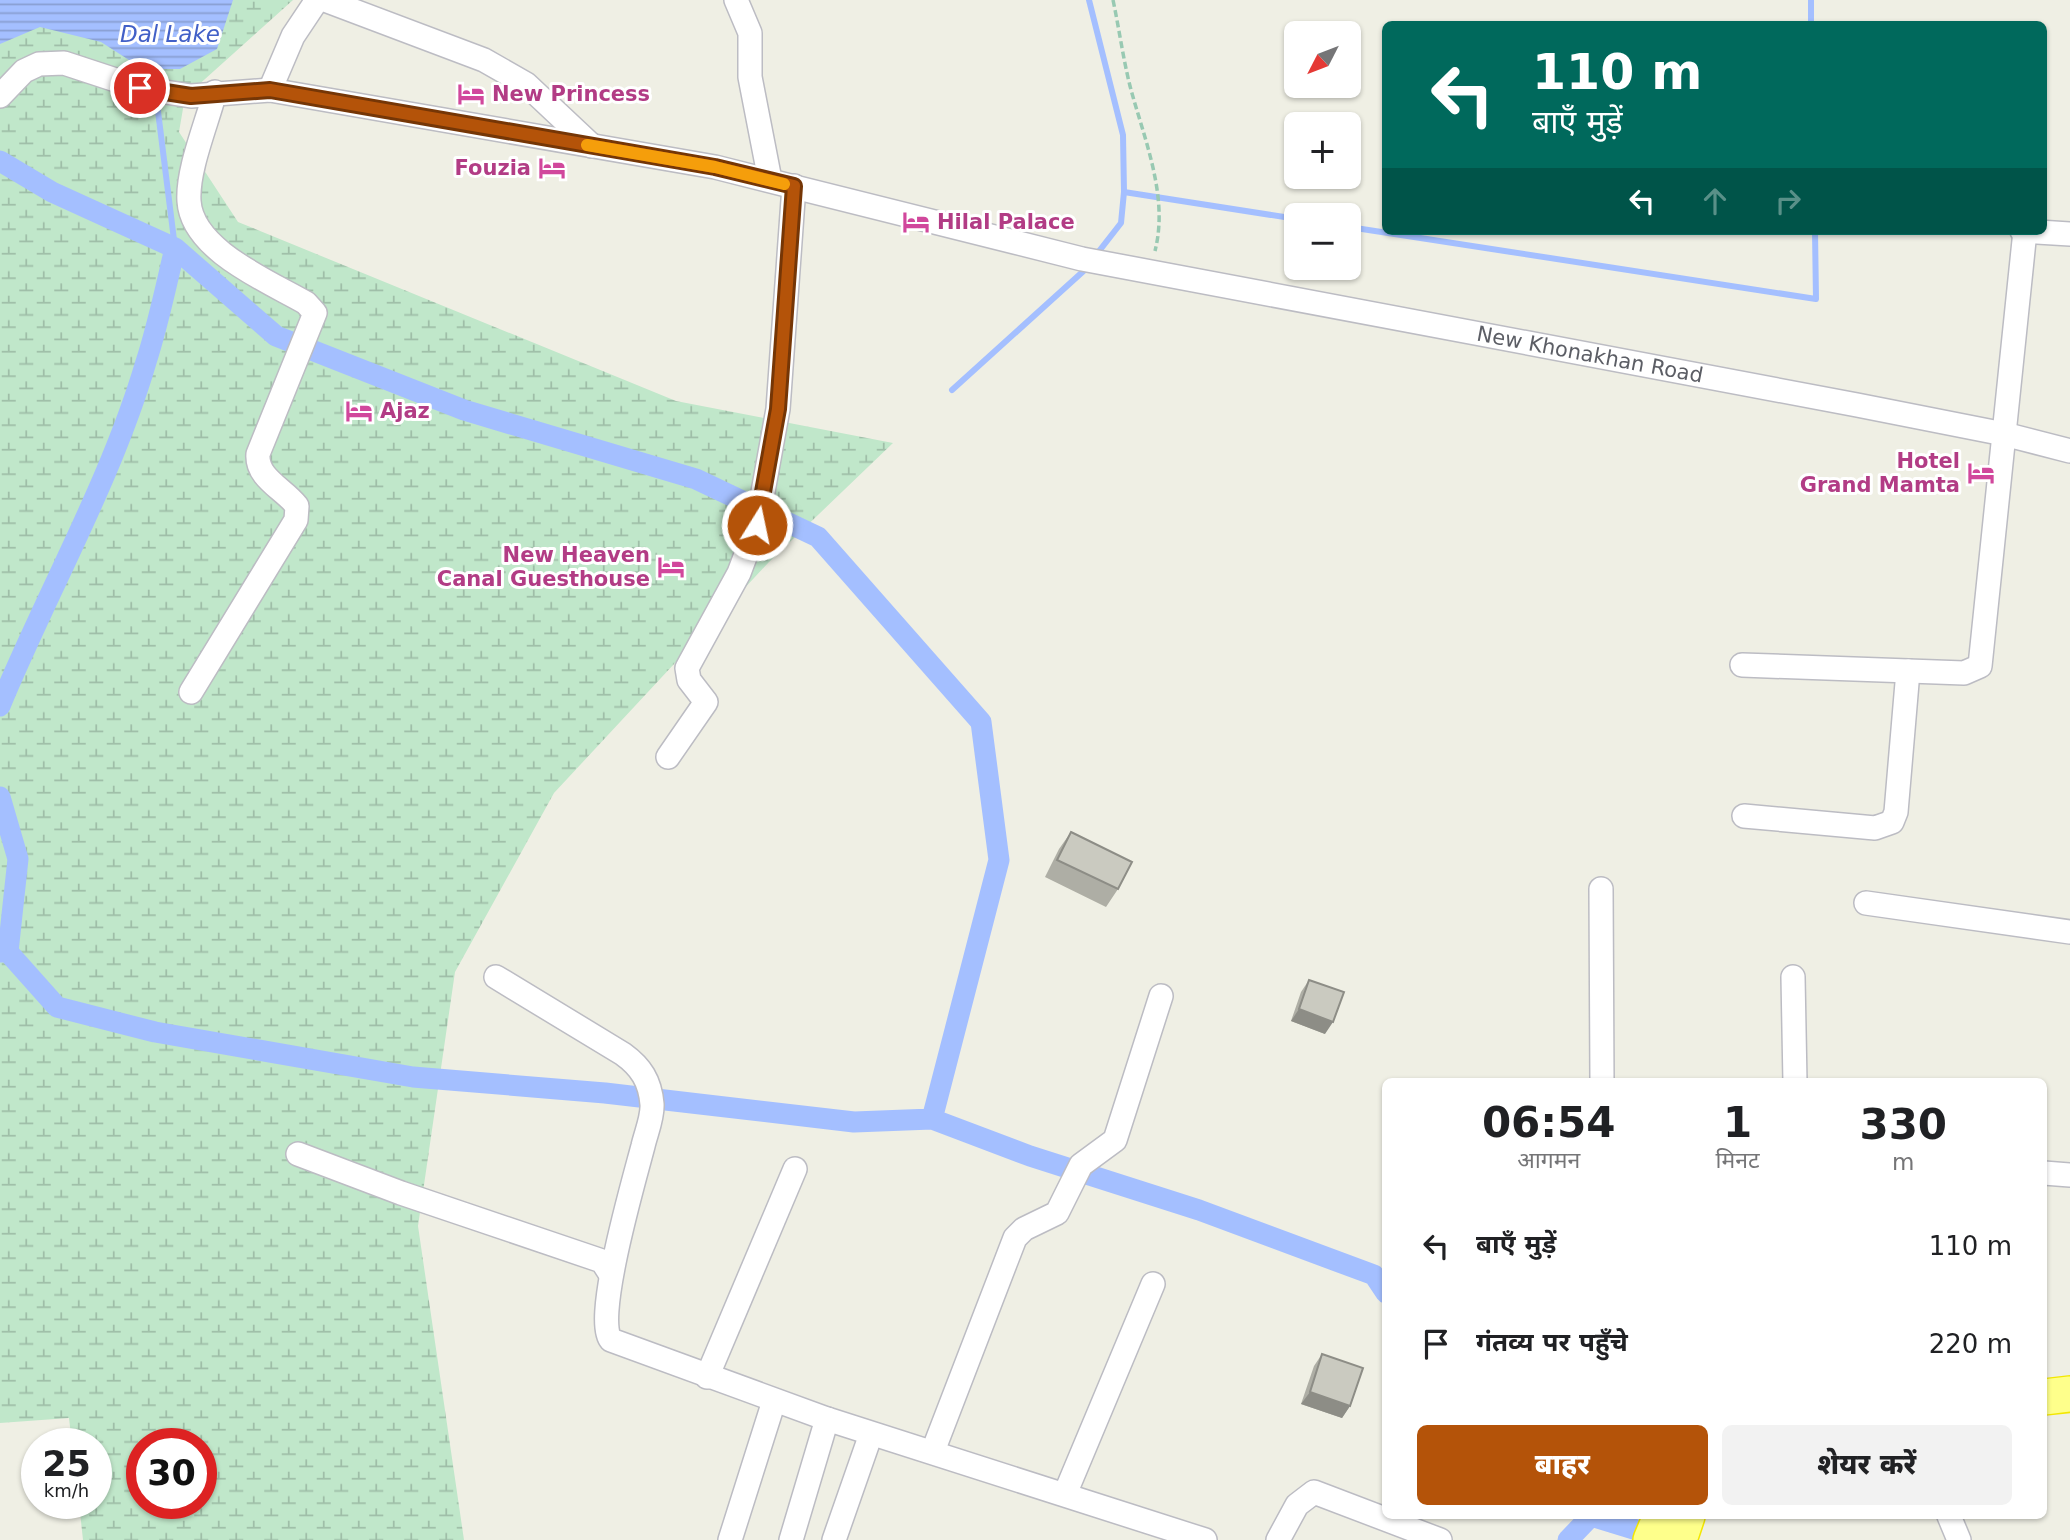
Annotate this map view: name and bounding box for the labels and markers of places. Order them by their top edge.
pin [110,58,170,118]
hotel icon: New Princess [456,79,486,109]
place label: New Princess [492,82,650,106]
hotel icon: Fouzia [537,153,567,183]
place label: Fouzia [455,156,531,180]
hotel icon: Hilal Palace [901,207,931,237]
place label: Hilal Palace [937,210,1075,234]
hotel icon: Ajaz [344,396,374,426]
place label: Ajaz [380,399,430,423]
place label: Hotel Grand Mamta [1800,449,1960,497]
hotel icon: Hotel Grand Mamta [1966,458,1996,488]
place label: New Heaven Canal Guesthouse [437,543,650,591]
hotel icon: New Heaven Canal Guesthouse [656,552,686,582]

